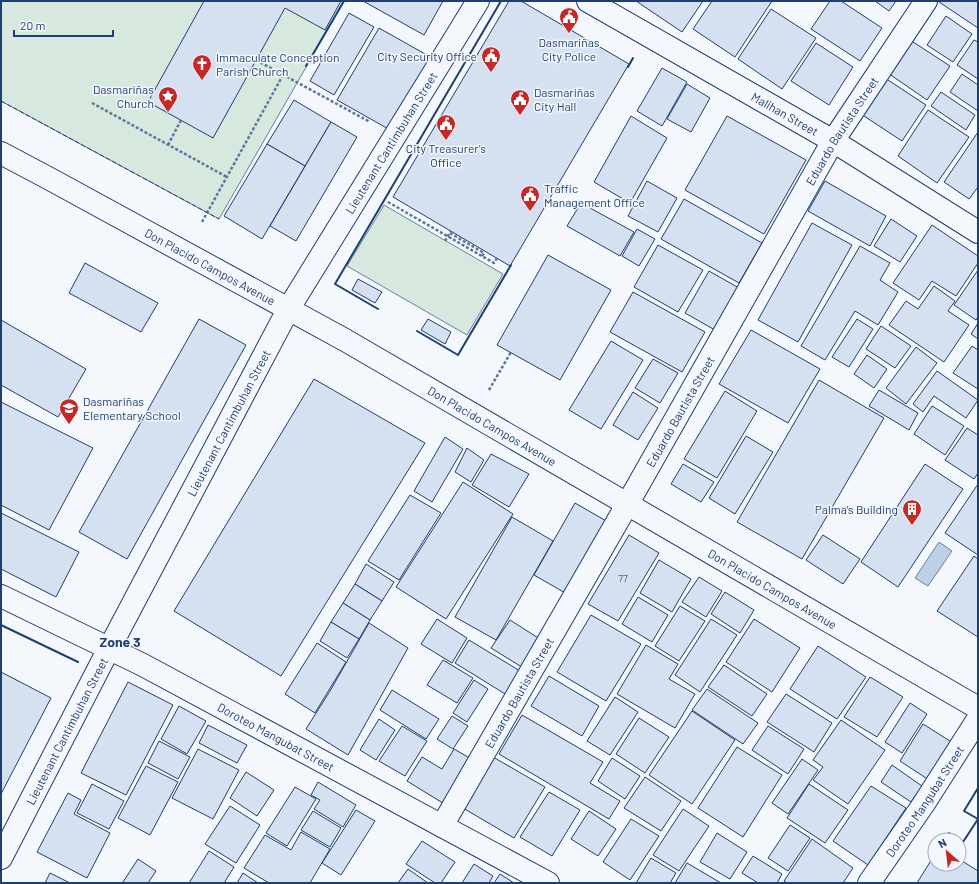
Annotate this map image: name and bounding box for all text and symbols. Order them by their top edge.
public building icon: Dasmariñas City Police [558,6,580,34]
scale bar [14,12,113,38]
text: 20 m [20,18,46,32]
place label: Dasmariñas City Police [538,35,600,63]
public building icon: City Security Office [480,45,502,73]
place label: City Security Office [377,49,477,63]
place label: Immaculate Conception Parish Church [216,50,339,78]
church icon: Immaculate Conception Parish Church [191,53,213,81]
street label: Lieutenant Cantimbuhan Street [342,69,440,216]
street label: Eduardo Bautista Street [803,74,881,187]
place label: Dasmariñas Church [93,82,154,110]
place icon: Dasmariñas Church [157,85,179,113]
place label: Dasmariñas City Hall [534,85,595,113]
public building icon: Dasmariñas City Hall [509,88,531,116]
street label: Malihan Street [749,89,821,138]
public building icon: City Treasurer's Office [435,113,457,141]
place label: City Treasurer's Office [406,141,486,169]
place label: Traffic Management Office [544,181,645,209]
public building icon: Traffic Management Office [519,184,541,212]
street label: Don Placido Campos Avenue [143,225,278,308]
street label: Lieutenant Cantimbuhan Street [184,347,273,498]
street label: Eduardo Bautista Street [643,353,717,469]
street label: Don Placido Campos Avenue [426,383,559,469]
place label: Dasmariñas Elementary School [83,394,181,422]
school or university icon: Dasmariñas Elementary School [58,397,80,425]
building icon: Palma's Building [901,498,923,526]
place label: Palma's Building [815,502,898,516]
street label: Don Placido Campos Avenue [706,546,839,631]
house number: 77 [618,572,628,584]
district label: Zone 3 [99,633,141,650]
street label: Eduardo Bautista Street [482,635,556,750]
street label: Lieutenant Cantimbuhan Street [23,655,110,807]
street label: Doroteo Mangubat Street [215,700,337,774]
street label: Doroteo Mangubat Street [882,743,966,859]
north arrow [927,832,967,872]
text: N [936,835,948,850]

